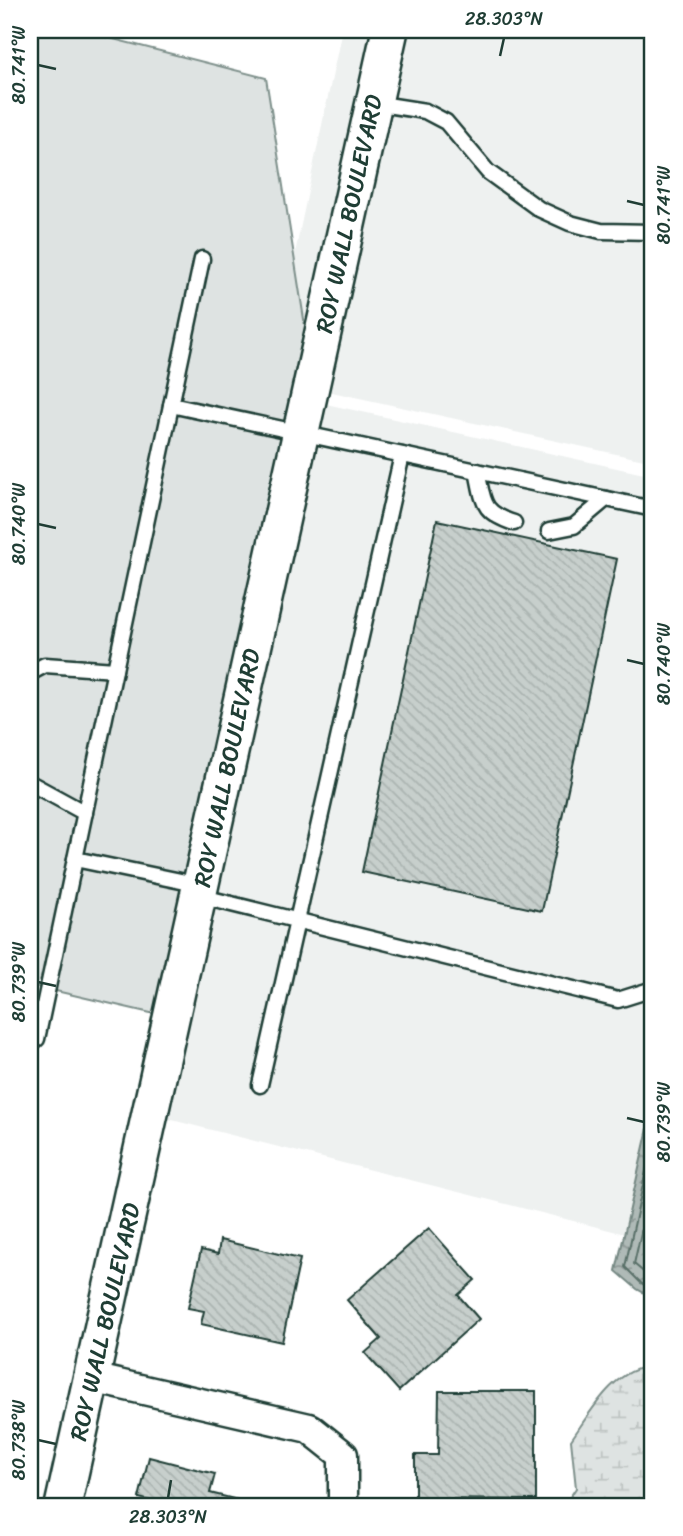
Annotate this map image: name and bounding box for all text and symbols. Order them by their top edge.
text: 28.303°N [465,3,544,35]
text: 80.741°W [3,25,35,104]
street label: ROY WALL BOULEVARD [303,90,395,337]
text: 80.741°W [648,165,680,244]
text: 80.740°W [3,482,35,565]
text: 80.740°W [648,622,680,705]
street label: ROY WALL BOULEVARD [181,644,273,891]
text: 80.739°W [3,941,35,1022]
text: 80.739°W [648,1081,680,1162]
street label: ROY WALL BOULEVARD [57,1198,153,1445]
text: 80.738°W [3,1399,35,1480]
text: 28.303°N [129,1501,208,1533]

